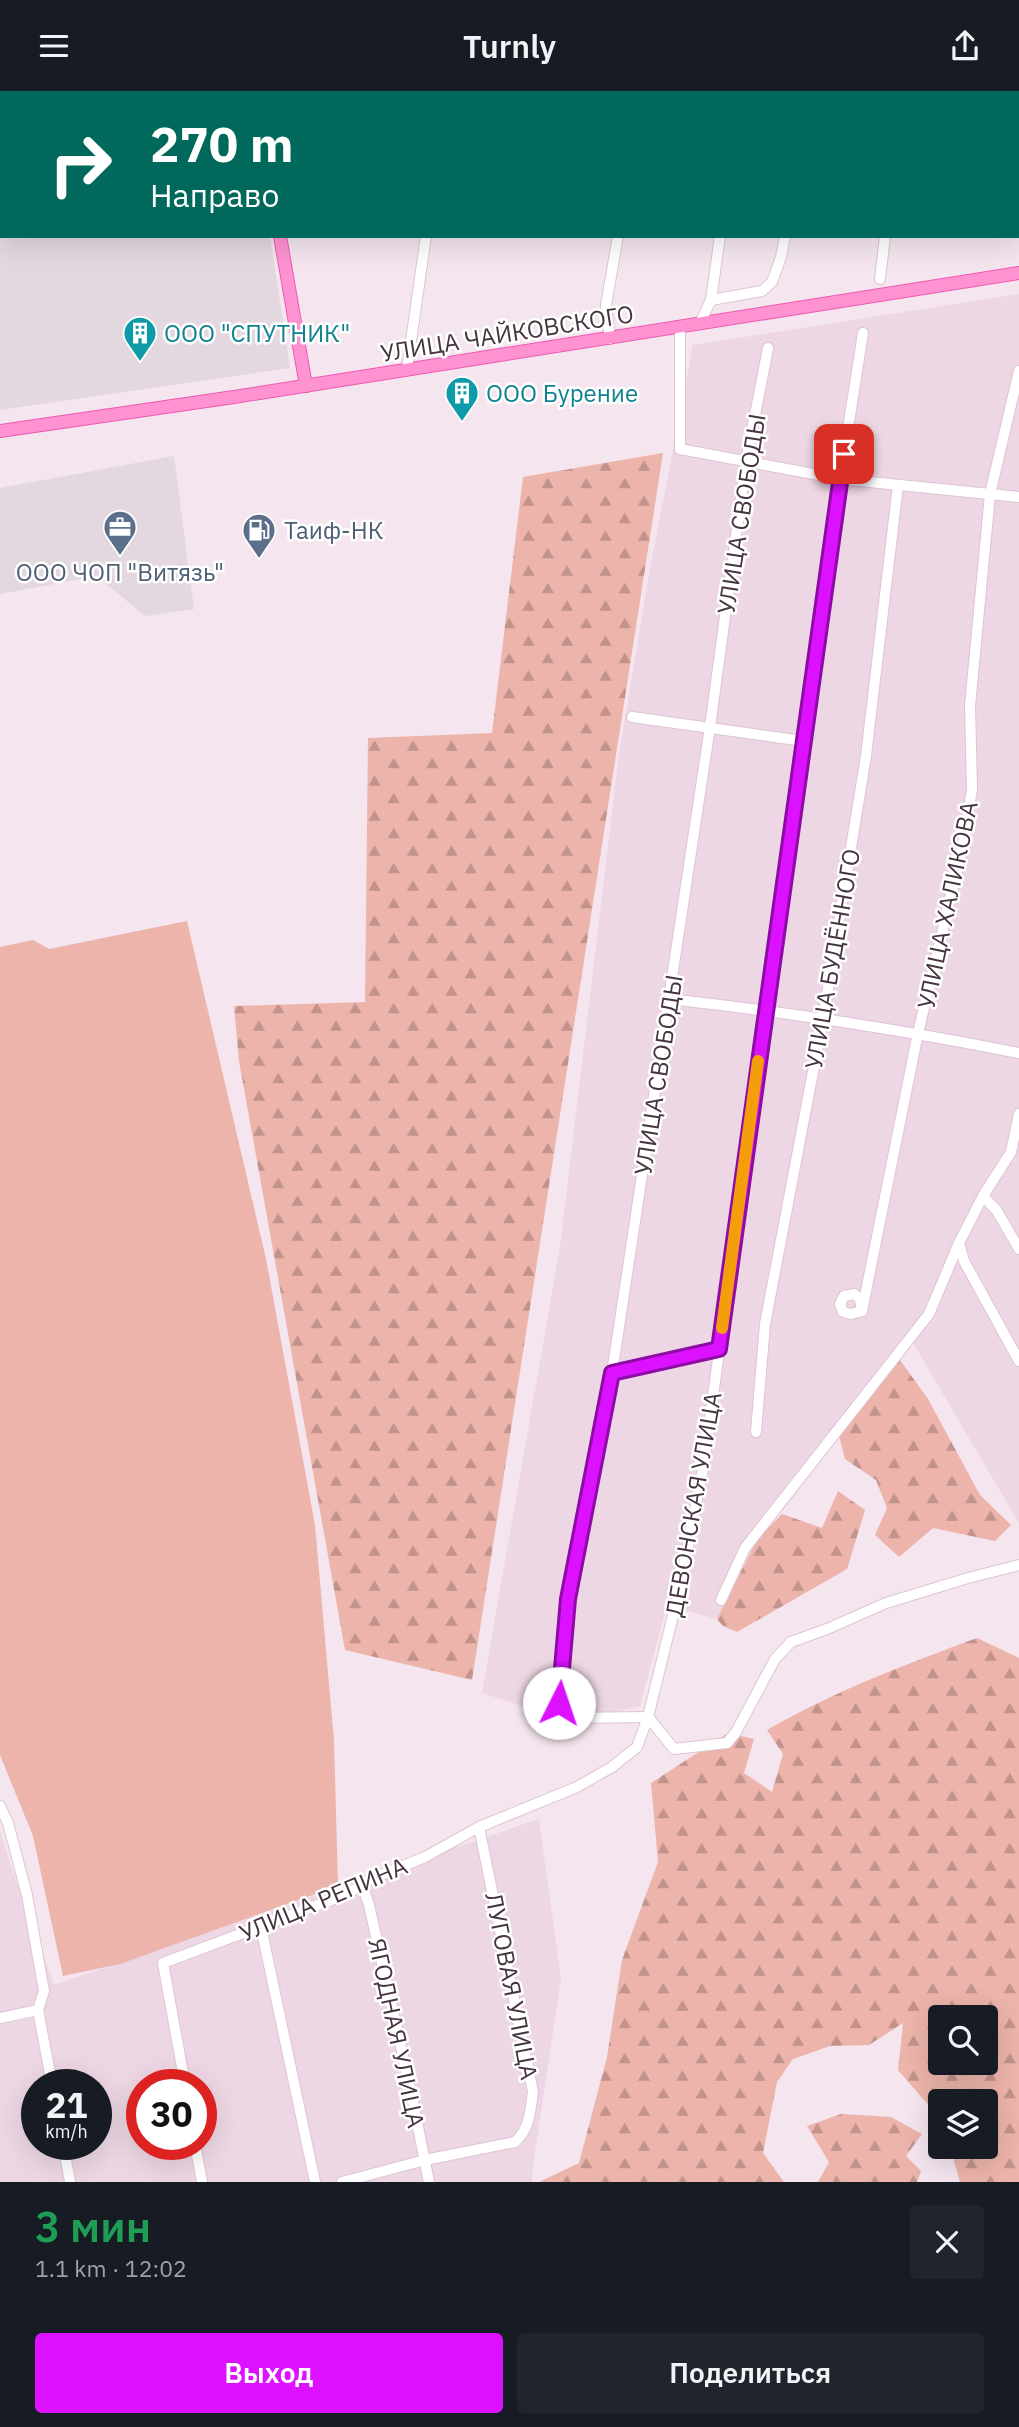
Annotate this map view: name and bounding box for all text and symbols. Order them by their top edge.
text: Turnly [463,25,556,67]
icon: menu [35,27,73,65]
icon: share [946,27,984,65]
text: 270 m [150,112,294,175]
icon: right [35,119,126,210]
text: Направо [150,174,279,216]
street label: УЛИЦА ЧАЙКОВСКОГО [378,297,636,369]
building icon: ООО "СПУТНИК" [121,314,159,363]
place label: ООО "СПУТНИК" [164,317,350,349]
building icon: ООО Бурение [443,374,481,423]
place label: ООО Бурение [486,377,638,409]
street label: УЛИЦА СВОБОДЫ [709,411,773,617]
pin [814,424,874,484]
icon: arrive [825,435,863,473]
office icon: ООО ЧОП "Витязь" [101,508,139,557]
fuel station icon: Таиф-НК [240,511,278,560]
place label: Таиф-НК [284,514,384,546]
place label: ООО ЧОП "Витязь" [16,556,224,588]
street label: УЛИЦА ХАЛИКОВА [909,798,985,1012]
street label: УЛИЦА БУДЁННОГО [797,846,867,1072]
street label: УЛИЦА СВОБОДЫ [626,972,690,1178]
street label: ДЕВОНСКАЯ УЛИЦА [657,1389,729,1619]
position arrow [522,1666,596,1740]
street label: УЛИЦА РЕПИНА [234,1849,412,1949]
street label: ЛУГОВАЯ УЛИЦА [478,1890,546,2082]
street label: ЯГОДНАЯ УЛИЦА [361,1935,433,2131]
map controls [928,2005,998,2159]
button: search [928,2005,998,2075]
speed limit sign: 30 [126,2069,217,2160]
text: 21 [45,2082,88,2128]
button: layers [928,2089,998,2159]
text: km/h [45,2120,88,2143]
text: 3 мин [35,2199,151,2254]
button: close [910,2205,984,2279]
text: 1.1 km · 12:02 [35,2253,187,2283]
button: Выход [35,2333,503,2413]
button: Поделиться [517,2333,984,2413]

